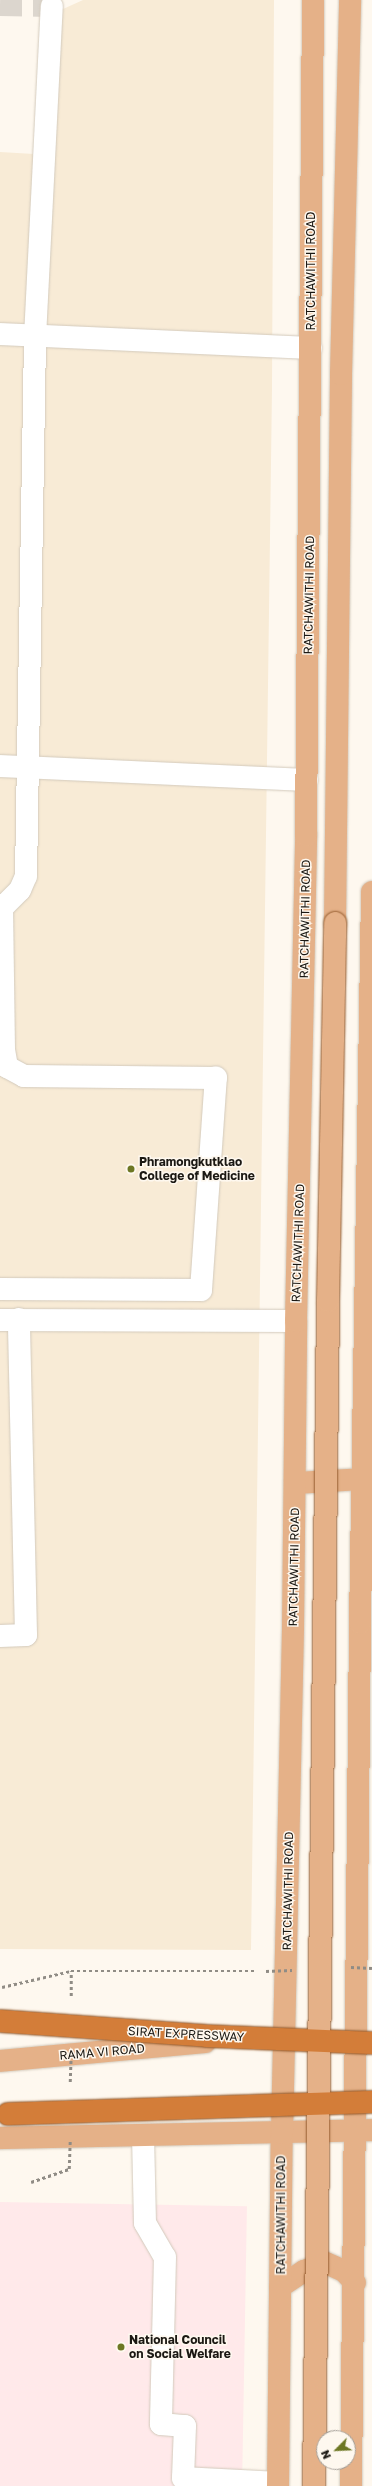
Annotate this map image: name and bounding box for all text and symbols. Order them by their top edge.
street label: RATCHAWITHI ROAD [304,212,318,330]
street label: RATCHAWITHI ROAD [301,535,317,655]
street label: RATCHAWITHI ROAD [297,859,313,979]
place label: Phramongkutklao College of Medicine [139,1155,255,1183]
marker: Phramongkutklao College of Medicine [126,1164,136,1174]
street label: RATCHAWITHI ROAD [289,1183,307,1303]
street label: RATCHAWITHI ROAD [286,1507,302,1627]
street label: RATCHAWITHI ROAD [280,1831,296,1951]
street label: SIRAT EXPRESSWAY [128,2024,244,2044]
street label: RAMA VI ROAD [59,2041,145,2063]
street label: RATCHAWITHI ROAD [274,2156,288,2274]
place label: National Council on Social Welfare [129,2333,231,2361]
marker: National Council on Social Welfare [116,2342,126,2352]
north arrow [316,2430,356,2470]
text: N [318,2448,333,2461]

